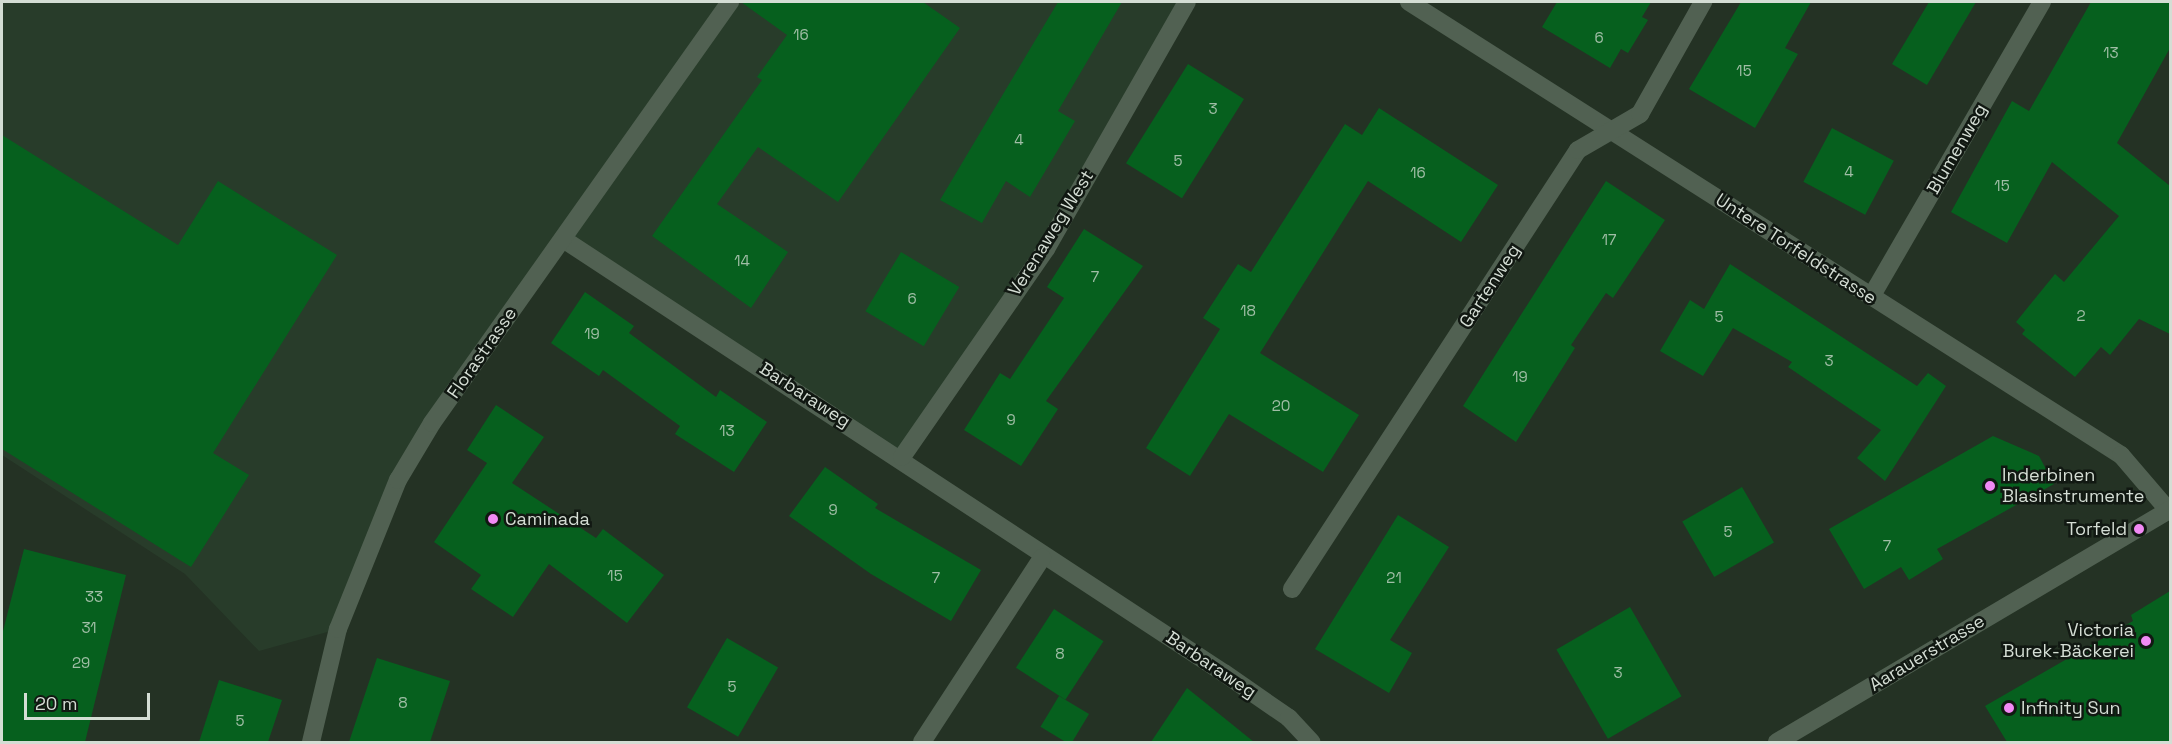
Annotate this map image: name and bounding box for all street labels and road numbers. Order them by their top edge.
street label: Blumenweg [1922,100,1992,198]
street label: Verenaweg West [1004,166,1098,300]
street label: Untere Torfeldstrasse [1711,189,1881,309]
street label: Gartenweg [1455,240,1525,332]
street label: Florastrasse [443,303,521,403]
street label: Barbaraweg [755,358,855,432]
street label: Aarauerstrasse [1865,610,1989,696]
street label: Barbaraweg [1162,627,1260,703]

